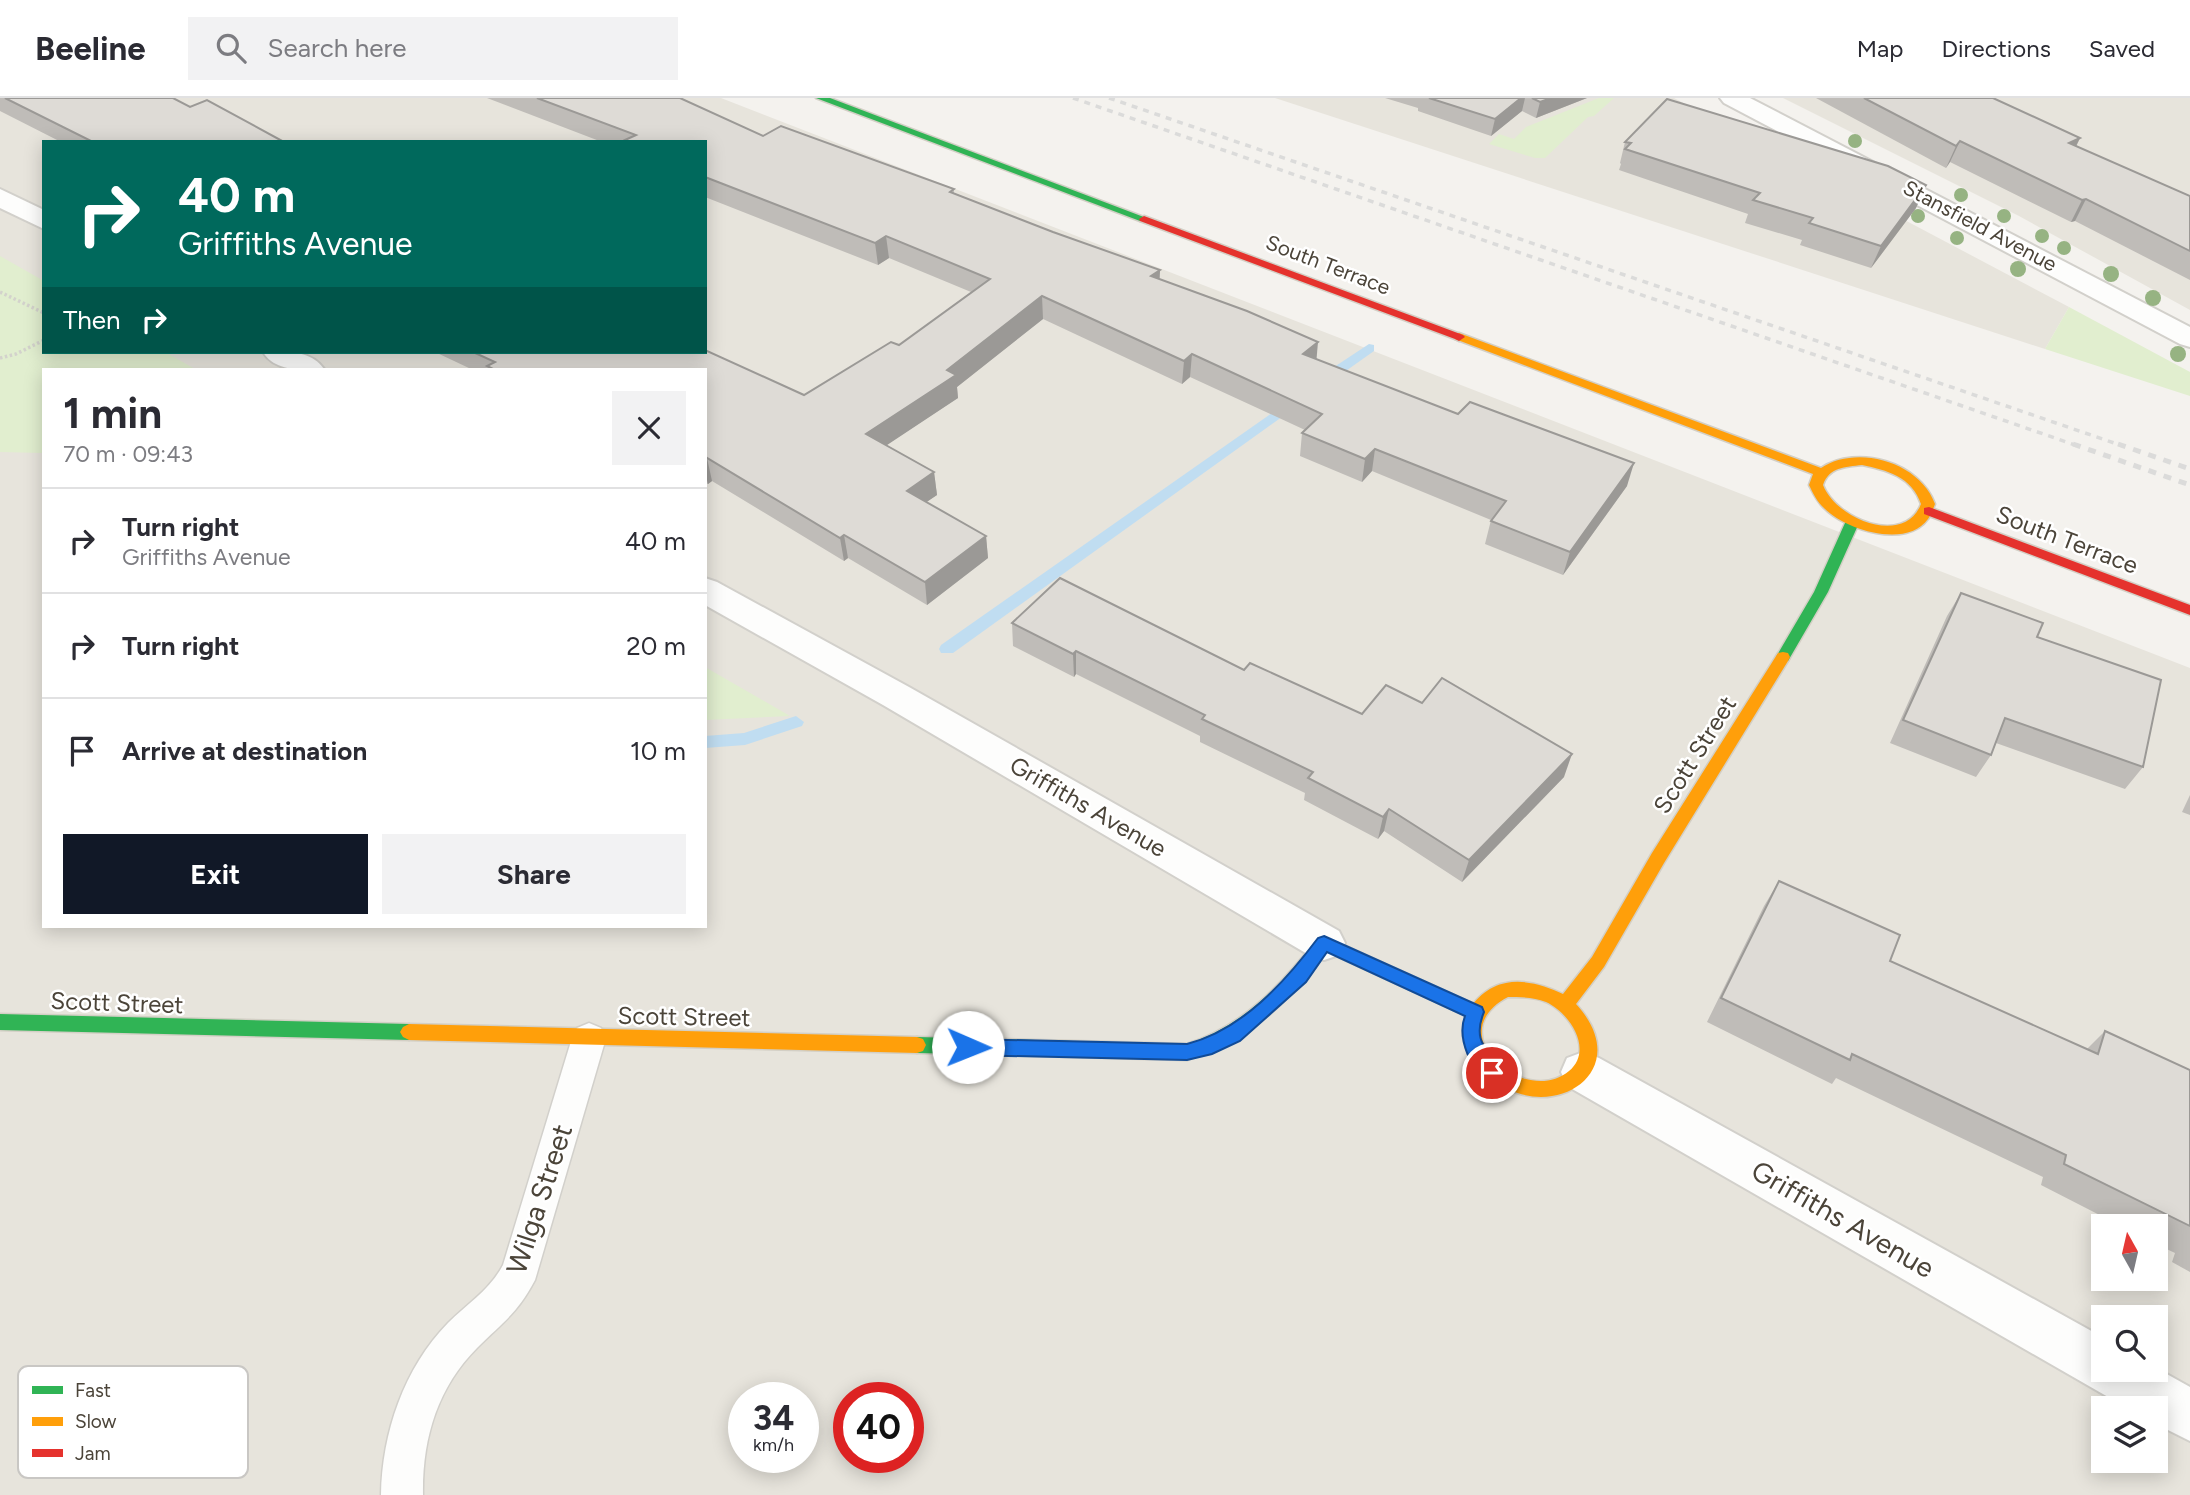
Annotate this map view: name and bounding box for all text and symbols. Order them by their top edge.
search box [188,17,678,80]
text: Beeline [35,29,146,68]
icon: search [212,29,250,67]
text: Search here [268,32,406,64]
text: Map [1857,34,1903,63]
text: Directions [1941,34,2051,63]
text: Saved [2089,34,2155,63]
text: 40 m [178,165,295,224]
icon: right [63,168,154,259]
street label: Stansfield Avenue [1899,175,2061,277]
text: Griffiths Avenue [178,225,413,263]
street label: South Terrace [1262,229,1394,300]
icon: right [135,301,173,339]
text: Then [63,304,121,336]
text: 1 min [63,388,162,439]
button: close [612,391,686,465]
text: 70 m · 09:43 [63,440,193,468]
street label: South Terrace [1992,499,2142,580]
text: Turn right [122,511,239,543]
icon: right [63,522,101,560]
text: 40 m [625,525,686,557]
text: Griffiths Avenue [122,543,291,571]
icon: right [63,627,101,665]
text: Turn right [122,630,239,662]
text: 20 m [626,630,686,662]
street label: Scott Street [1647,691,1742,819]
icon: arrive [63,732,101,770]
text: Arrive at destination [122,735,367,767]
text: 10 m [630,735,686,767]
street label: Griffiths Avenue [1005,750,1172,863]
button: Exit [63,834,368,914]
button: Share [382,834,686,914]
street label: Scott Street [50,986,184,1019]
street label: Scott Street [617,1001,751,1032]
position arrow [931,1010,1005,1084]
pin [1462,1043,1522,1103]
icon: arrive [1473,1054,1511,1092]
street label: Wilga Street [499,1120,579,1278]
street label: Griffiths Avenue [1746,1153,1940,1285]
north arrow [2091,1214,2168,1292]
map controls [2091,1214,2168,1473]
button: search [2091,1305,2168,1382]
legend [18,1366,248,1478]
text: Fast [75,1379,111,1402]
speed limit sign: 40 [833,1382,924,1473]
button: layers [2091,1396,2168,1473]
text: 34 [753,1397,794,1439]
text: Slow [75,1410,117,1433]
text: km/h [753,1434,794,1456]
text: Jam [75,1442,111,1465]

